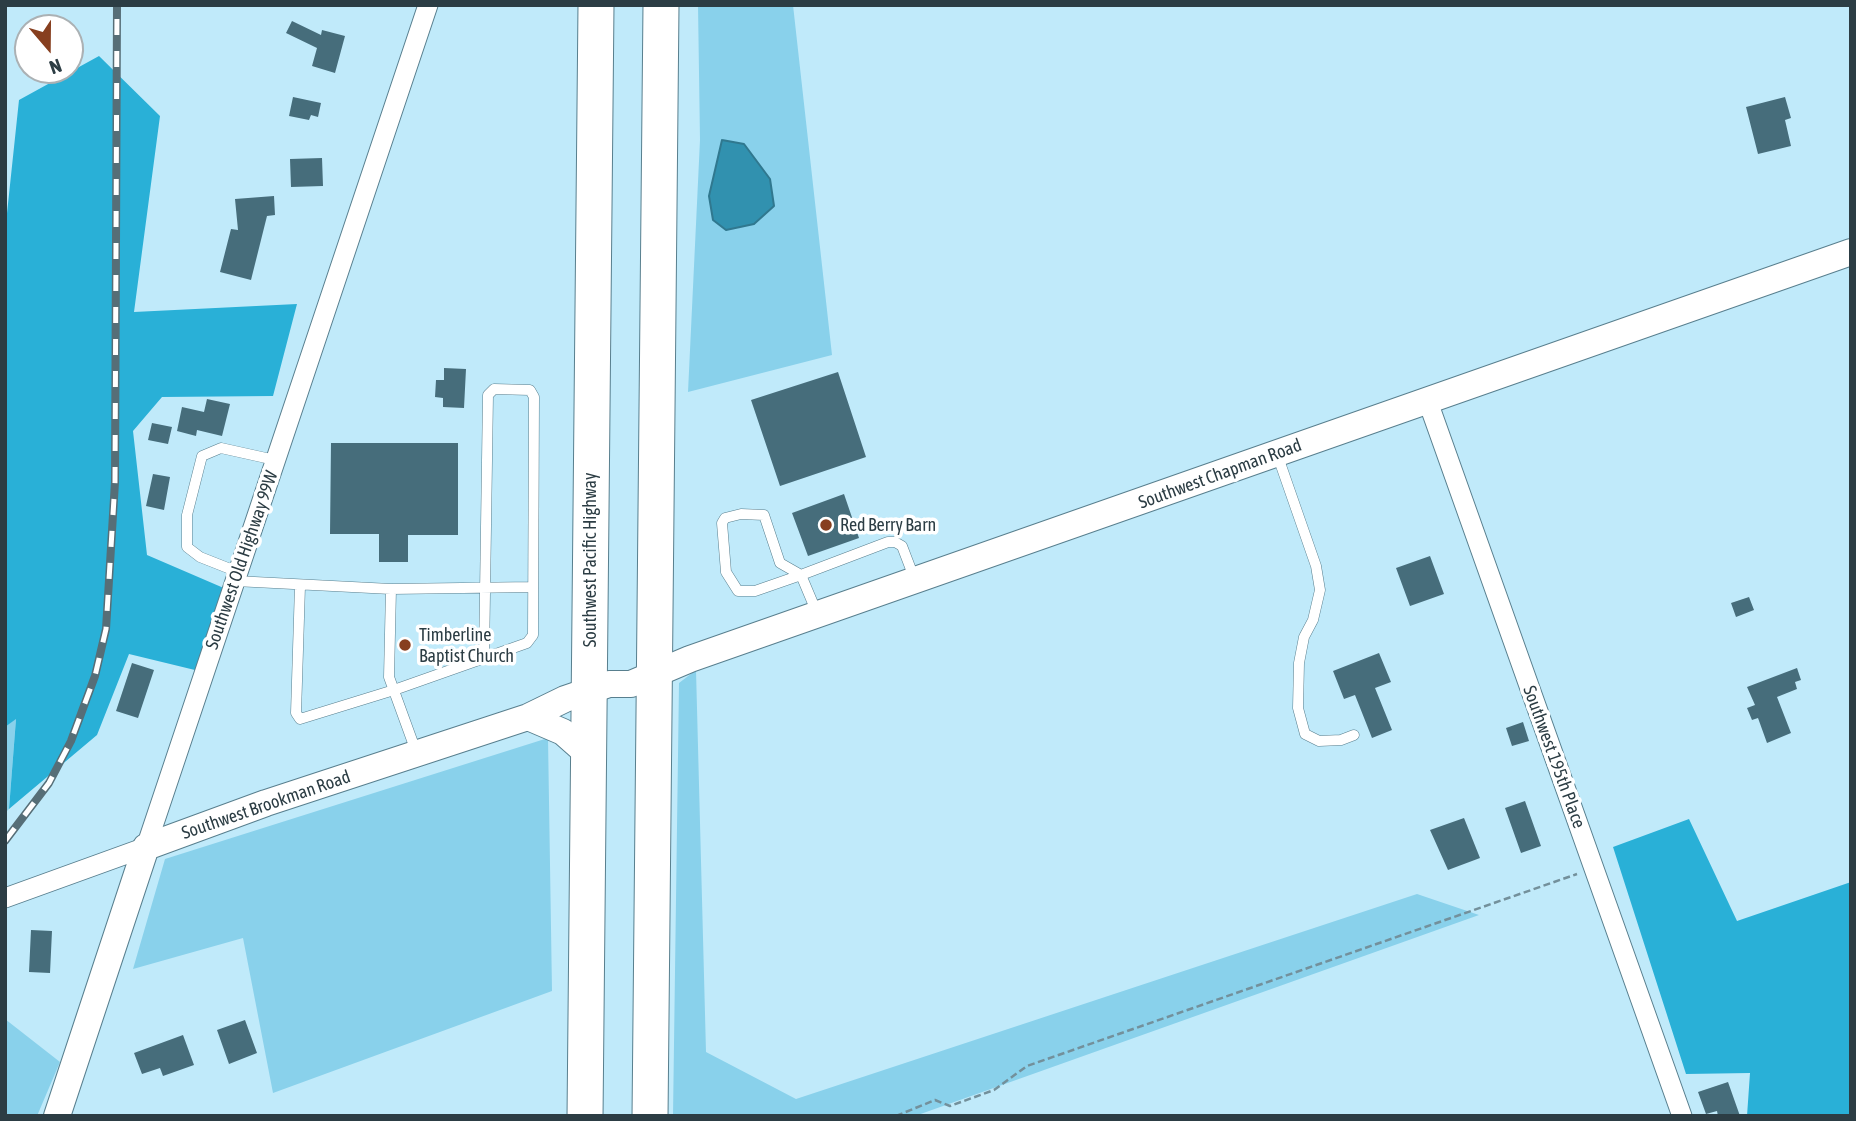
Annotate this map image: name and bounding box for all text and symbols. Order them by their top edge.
north arrow [14,14,84,84]
text: N [46,55,65,79]
street label: Southwest Chapman Road [1135,434,1305,514]
street label: Southwest Old Highway 99W [201,468,283,652]
street label: Southwest Pacific Highway [579,473,601,647]
place label: Red Berry Barn [840,514,936,536]
marker: Red Berry Barn [818,517,834,533]
place label: Timberline Baptist Church [419,624,514,666]
marker: Timberline Baptist Church [397,637,413,653]
street label: Southwest 195th Place [1518,683,1590,831]
street label: Southwest Brookman Road [179,766,353,844]

